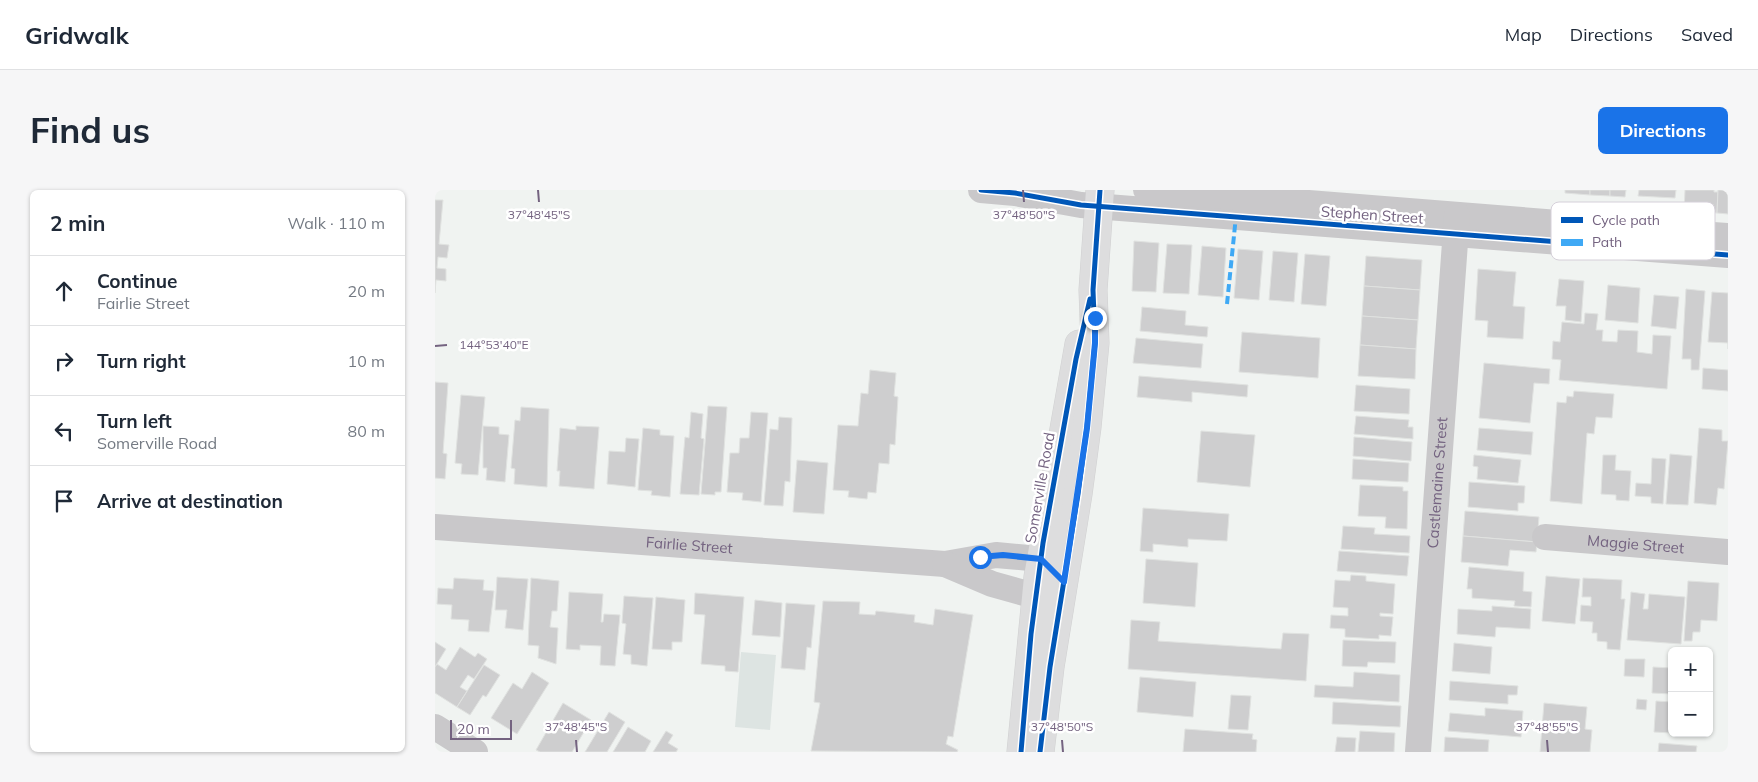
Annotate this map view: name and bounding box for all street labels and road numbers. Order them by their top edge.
street label: Stephen Street [1320,201,1424,228]
street label: Castlemaine Street [1423,416,1451,549]
street label: Somerville Road [1020,431,1059,545]
street label: Maggie Street [1587,530,1685,557]
street label: Fairlie Street [645,532,733,558]

